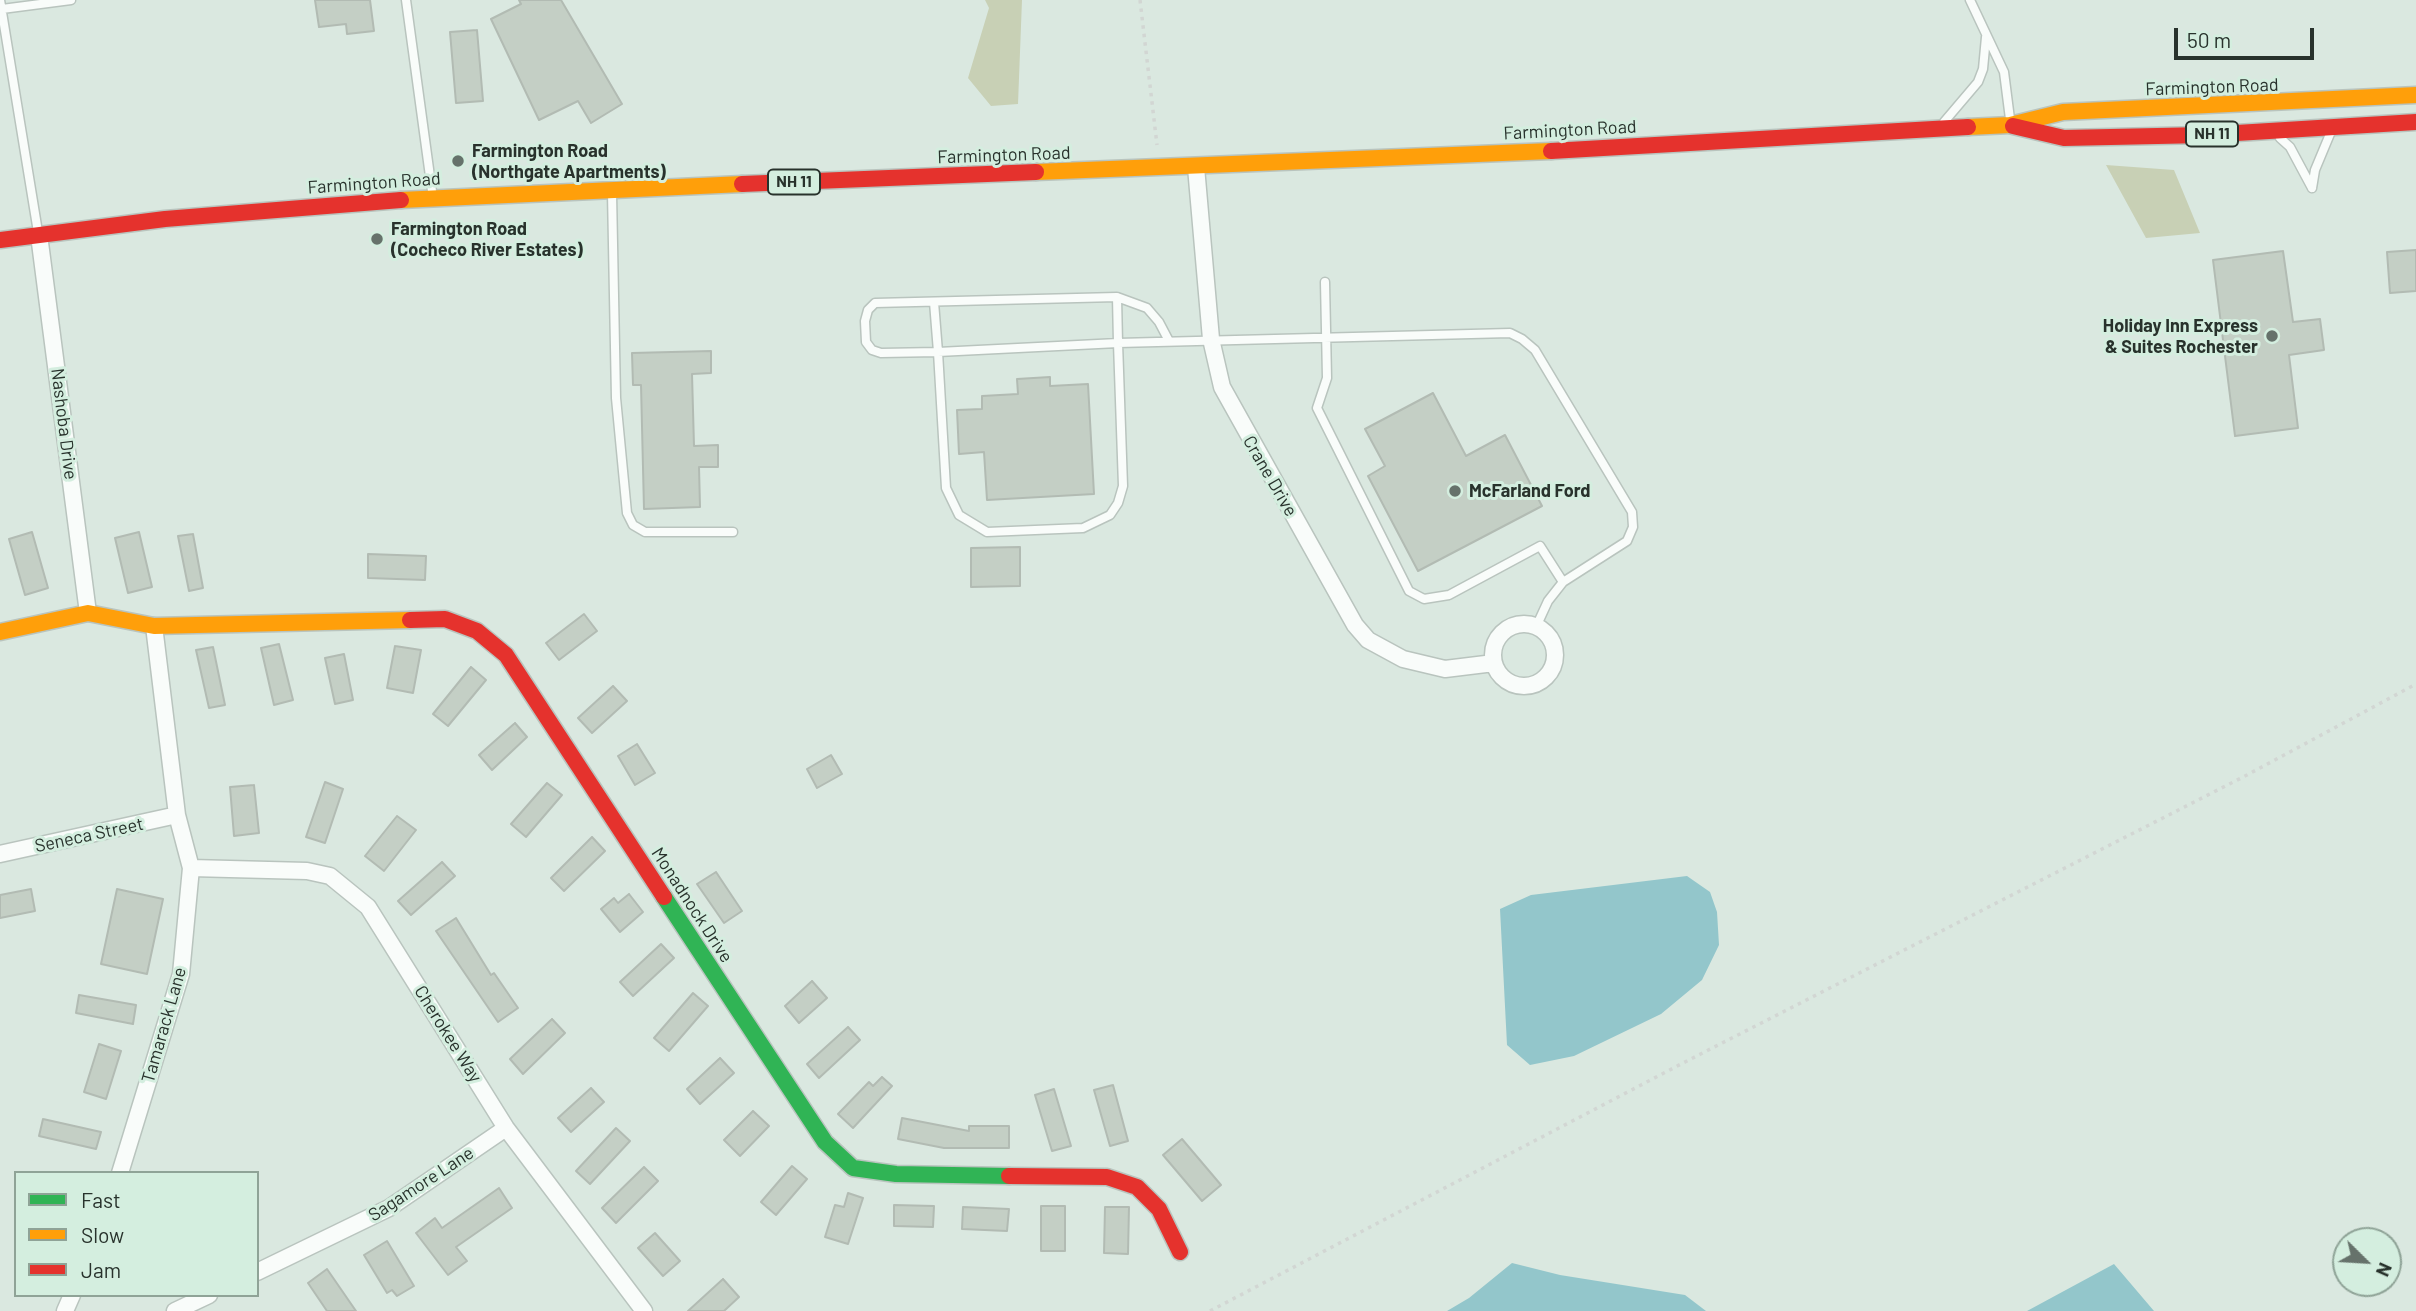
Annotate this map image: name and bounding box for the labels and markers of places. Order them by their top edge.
place label: Farmington Road (Northgate Apartments) [472,140,666,182]
marker: Farmington Road (Northgate Apartments) [450,153,466,169]
place label: Farmington Road (Cocheco River Estates) [391,218,583,260]
marker: Farmington Road (Cocheco River Estates) [369,231,385,247]
place label: Holiday Inn Express & Suites Rochester [2103,315,2258,358]
marker: Holiday Inn Express & Suites Rochester [2264,328,2280,344]
place label: McFarland Ford [1469,480,1591,502]
marker: McFarland Ford [1447,483,1463,499]

